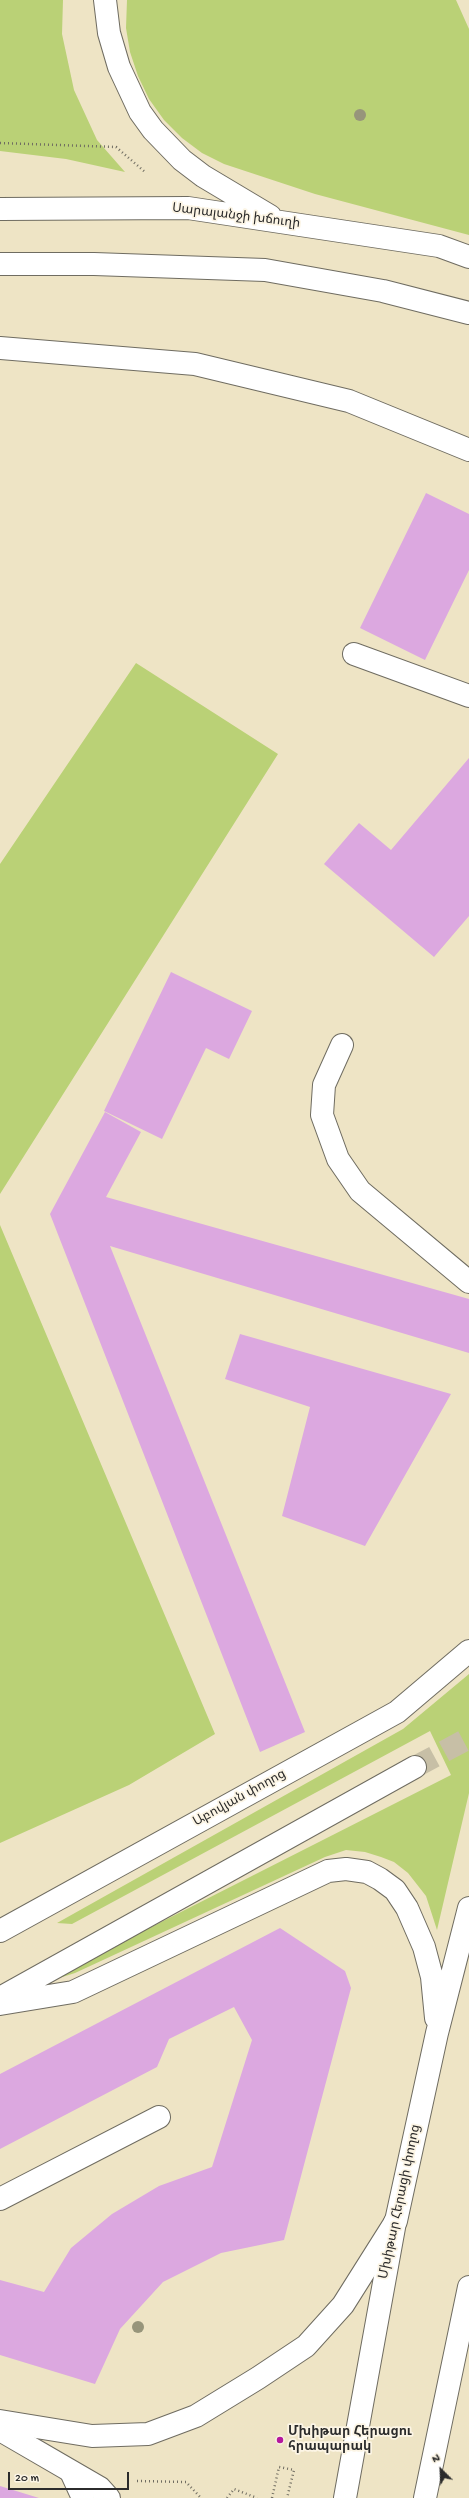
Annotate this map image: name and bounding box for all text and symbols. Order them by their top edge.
street label: Սարալանջի խճուղի [171,201,301,233]
street label: Աբովյան փողոց [191,1767,289,1831]
street label: Մխիթար Հերացի փողոց [377,2123,425,2281]
place label: Մխիթար Հերացու հրապարակ [288,2425,412,2456]
marker: Մխիթար Հերացու հրապարակ [275,2435,285,2445]
north arrow [421,2450,461,2490]
text: N [430,2452,442,2466]
scale bar [10,2464,131,2490]
text: 20 m [15,2472,39,2486]

